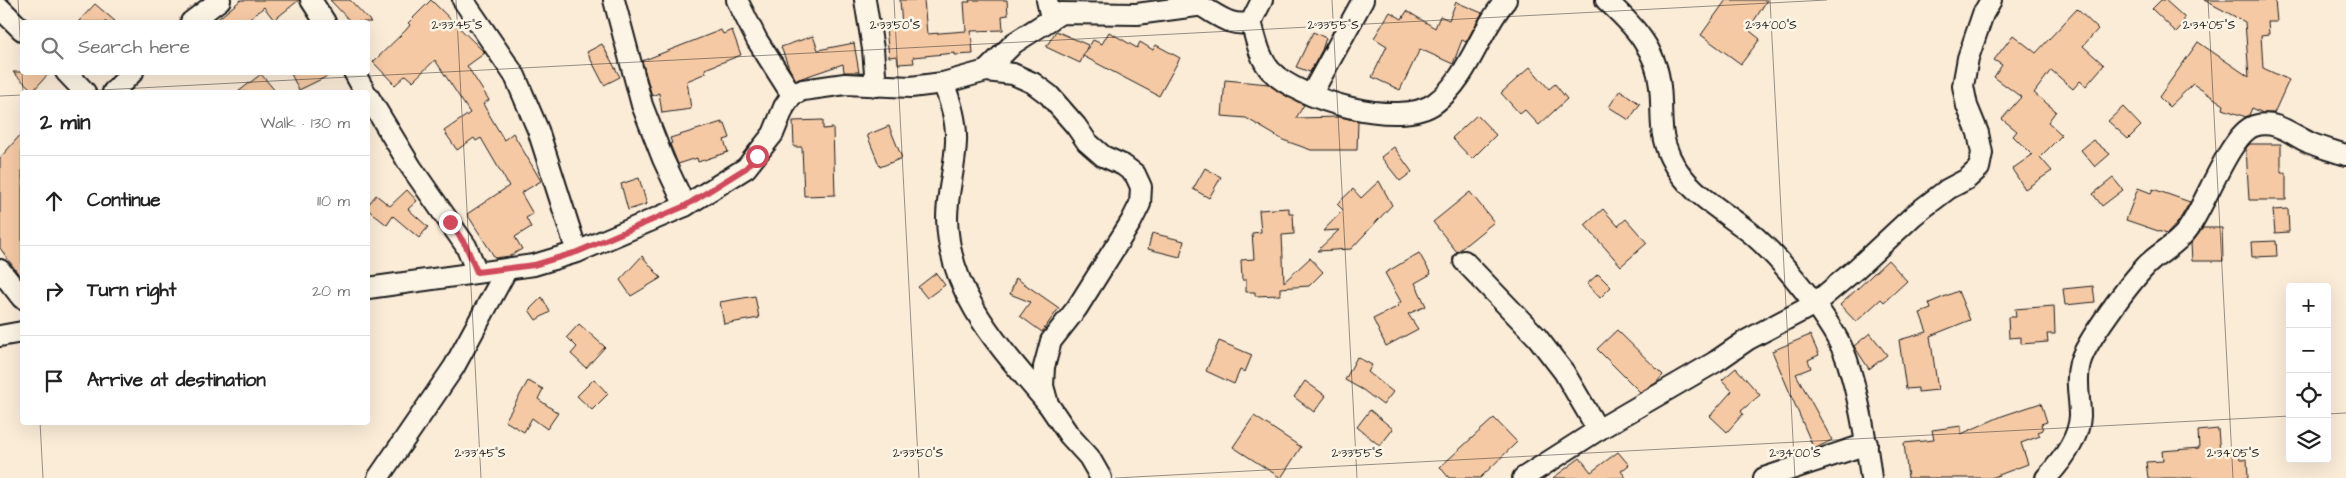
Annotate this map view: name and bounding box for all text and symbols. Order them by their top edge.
text: 2°33'45"S [432,17,483,34]
text: 2°33'50"S [870,17,920,34]
text: 2°33'55"S [1307,17,1359,34]
text: 2°34'00"S [1745,17,1797,34]
text: 2°34'05"S [2183,17,2235,34]
search box [20,20,370,75]
icon: search [38,34,66,62]
text: Search here [78,34,190,61]
text: 2 min [40,108,90,137]
text: Walk · 130 m [260,112,350,134]
route start [746,145,769,168]
icon: ahead [40,187,68,215]
text: Continue [87,187,161,214]
text: 110 m [317,190,350,212]
route end [439,211,462,234]
icon: right [40,277,68,305]
text: Turn right [87,277,176,304]
text: 20 m [312,280,350,302]
map controls [2286,283,2331,463]
button: + [2286,283,2331,328]
button: − [2286,328,2331,373]
icon: arrive [40,367,68,395]
text: Arrive at destination [87,367,266,394]
button: locate [2286,373,2331,418]
button: layers [2286,418,2331,463]
text: 2°33'45"S [455,445,506,462]
text: 2°33'50"S [893,445,943,462]
text: 2°33'55"S [1331,445,1383,462]
text: 2°34'00"S [1769,445,1821,462]
text: 2°34'05"S [2207,445,2259,462]

